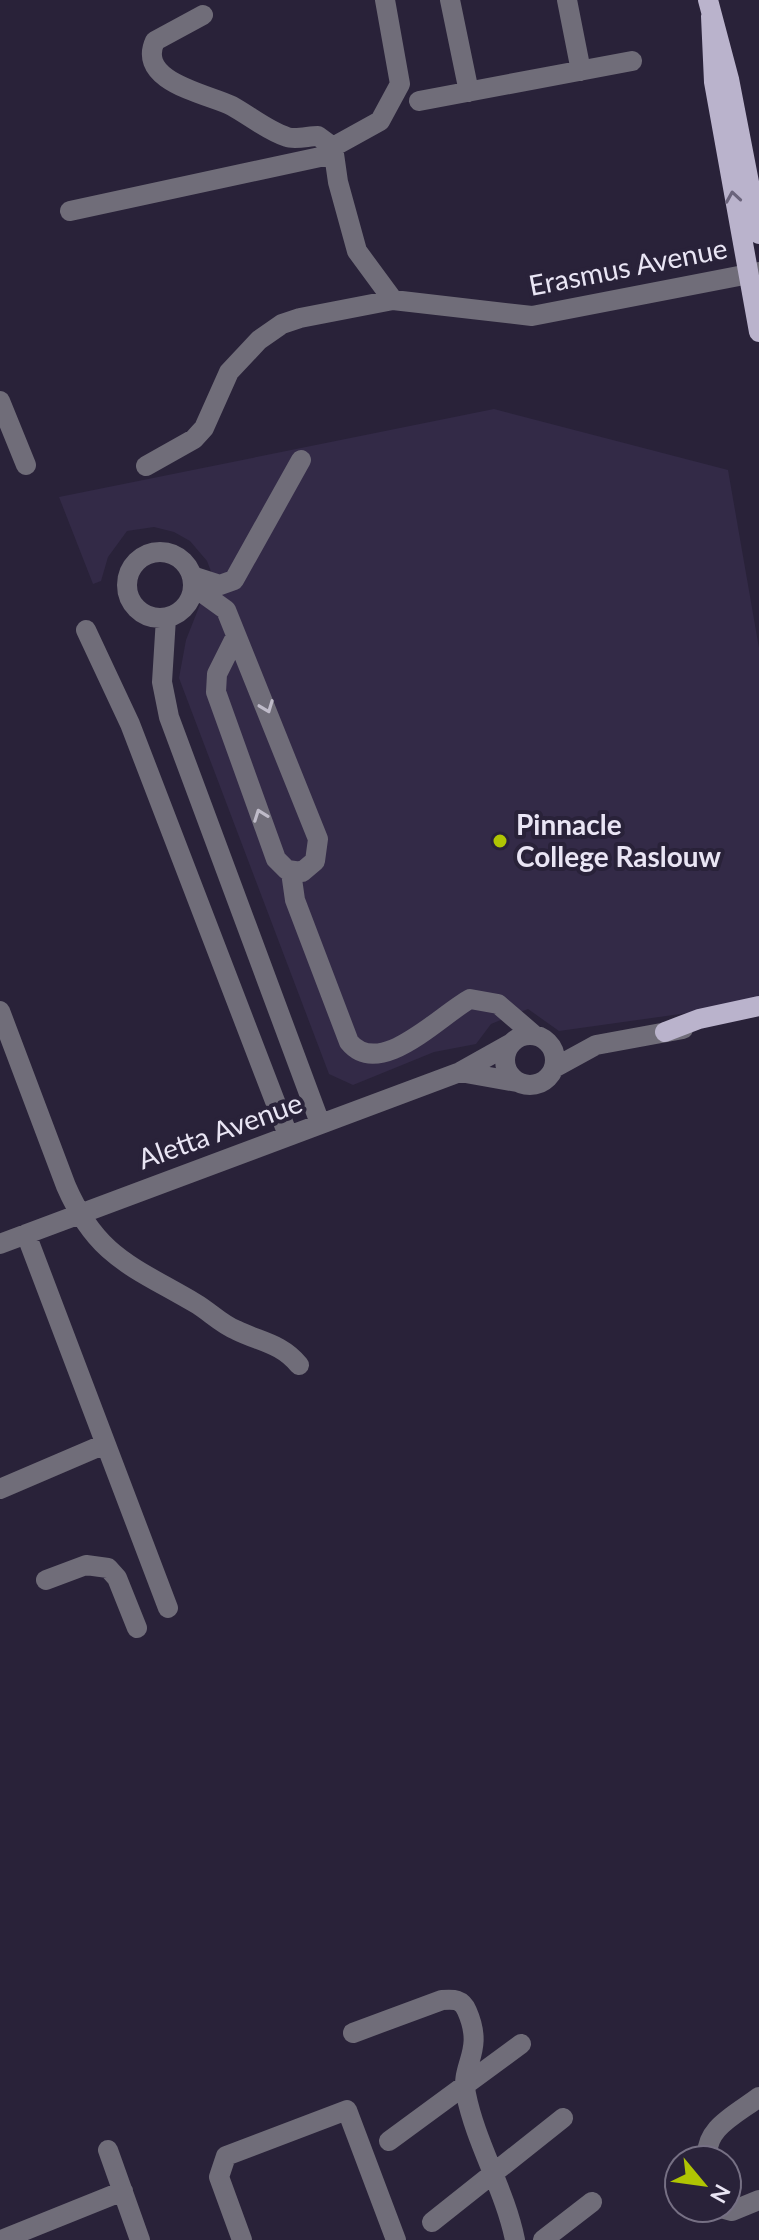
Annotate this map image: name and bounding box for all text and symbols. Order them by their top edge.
one-way arrow [725,190,742,204]
street label: Erasmus Avenue [526,230,730,302]
one-way arrow [257,700,274,714]
place label: Pinnacle College Raslouw [516,807,722,873]
one-way arrow [254,809,270,823]
marker: Pinnacle College Raslouw [491,832,509,850]
street label: Aletta Avenue [133,1085,306,1175]
north arrow [663,2144,743,2224]
text: N [705,2180,737,2208]

